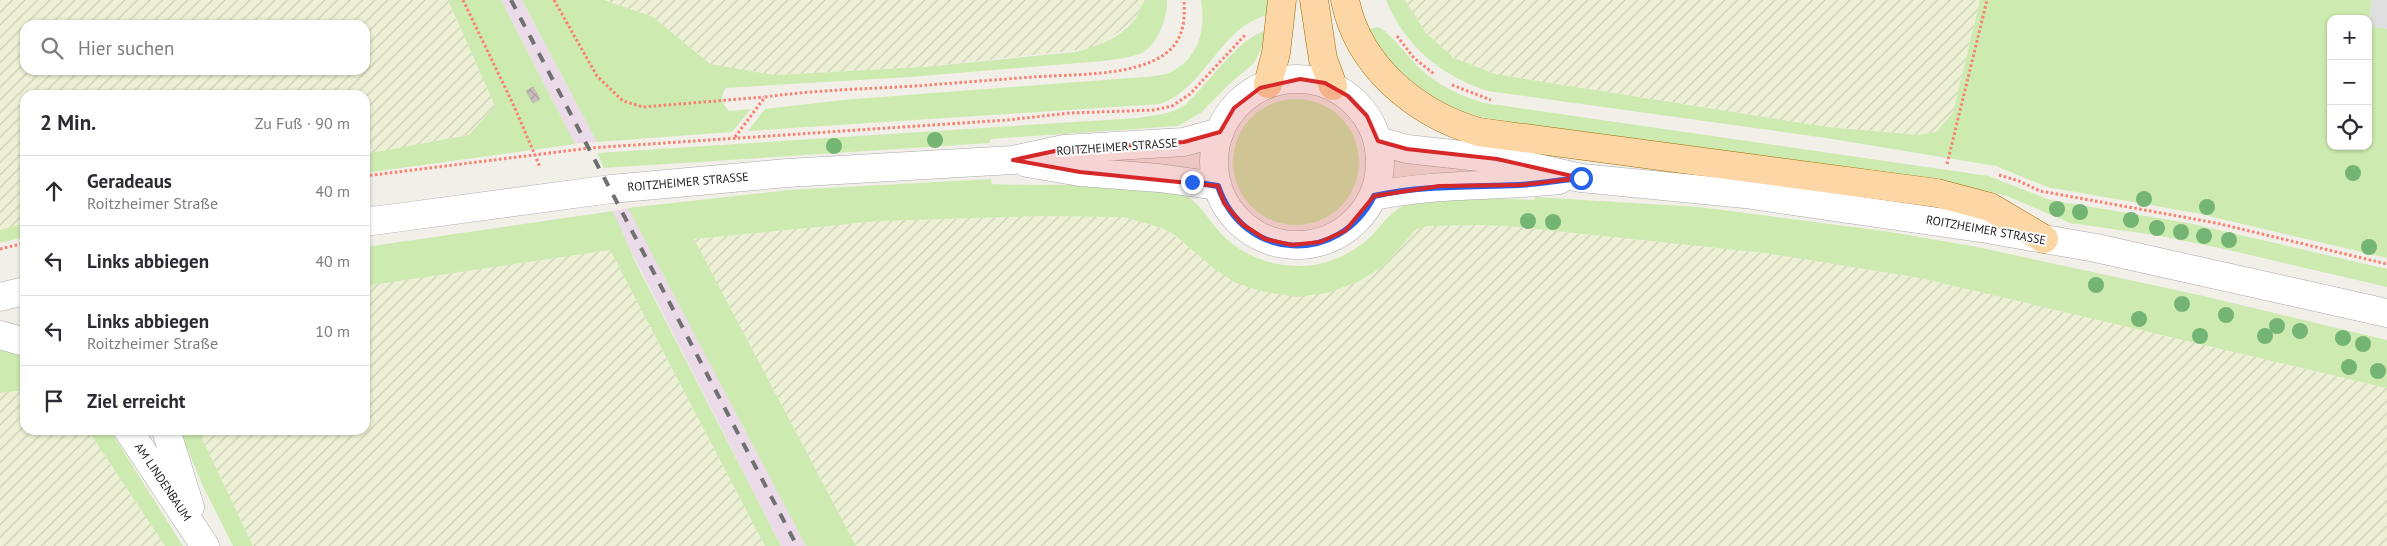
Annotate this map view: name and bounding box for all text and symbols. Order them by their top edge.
map controls [2327,15,2372,150]
button: + [2327,15,2372,60]
search box [20,20,370,75]
icon: search [38,34,66,62]
text: Hier suchen [78,36,174,60]
button: − [2327,60,2372,105]
button: locate [2327,105,2372,150]
text: 2 Min. [40,109,96,136]
text: Zu Fuß · 90 m [255,113,350,133]
street label: ROITZHEIMER STRASSE [1056,135,1178,158]
route start [1570,167,1593,190]
text: Geradeaus [87,169,172,193]
street label: ROITZHEIMER STRASSE [627,169,749,194]
route end [1181,171,1204,194]
icon: ahead [40,177,68,205]
text: 40 m [315,181,350,201]
text: Roitzheimer Straße [87,193,218,213]
street label: ROITZHEIMER STRASSE [1925,212,2047,247]
icon: left [40,247,68,275]
text: Links abbiegen [87,249,209,273]
text: 40 m [315,251,350,271]
text: Links abbiegen [87,309,209,333]
icon: left [40,317,68,345]
text: 10 m [315,321,350,341]
text: Roitzheimer Straße [87,333,218,353]
icon: arrive [40,387,68,415]
text: Ziel erreicht [87,389,185,413]
street label: AM LINDENBAUM [132,440,195,524]

